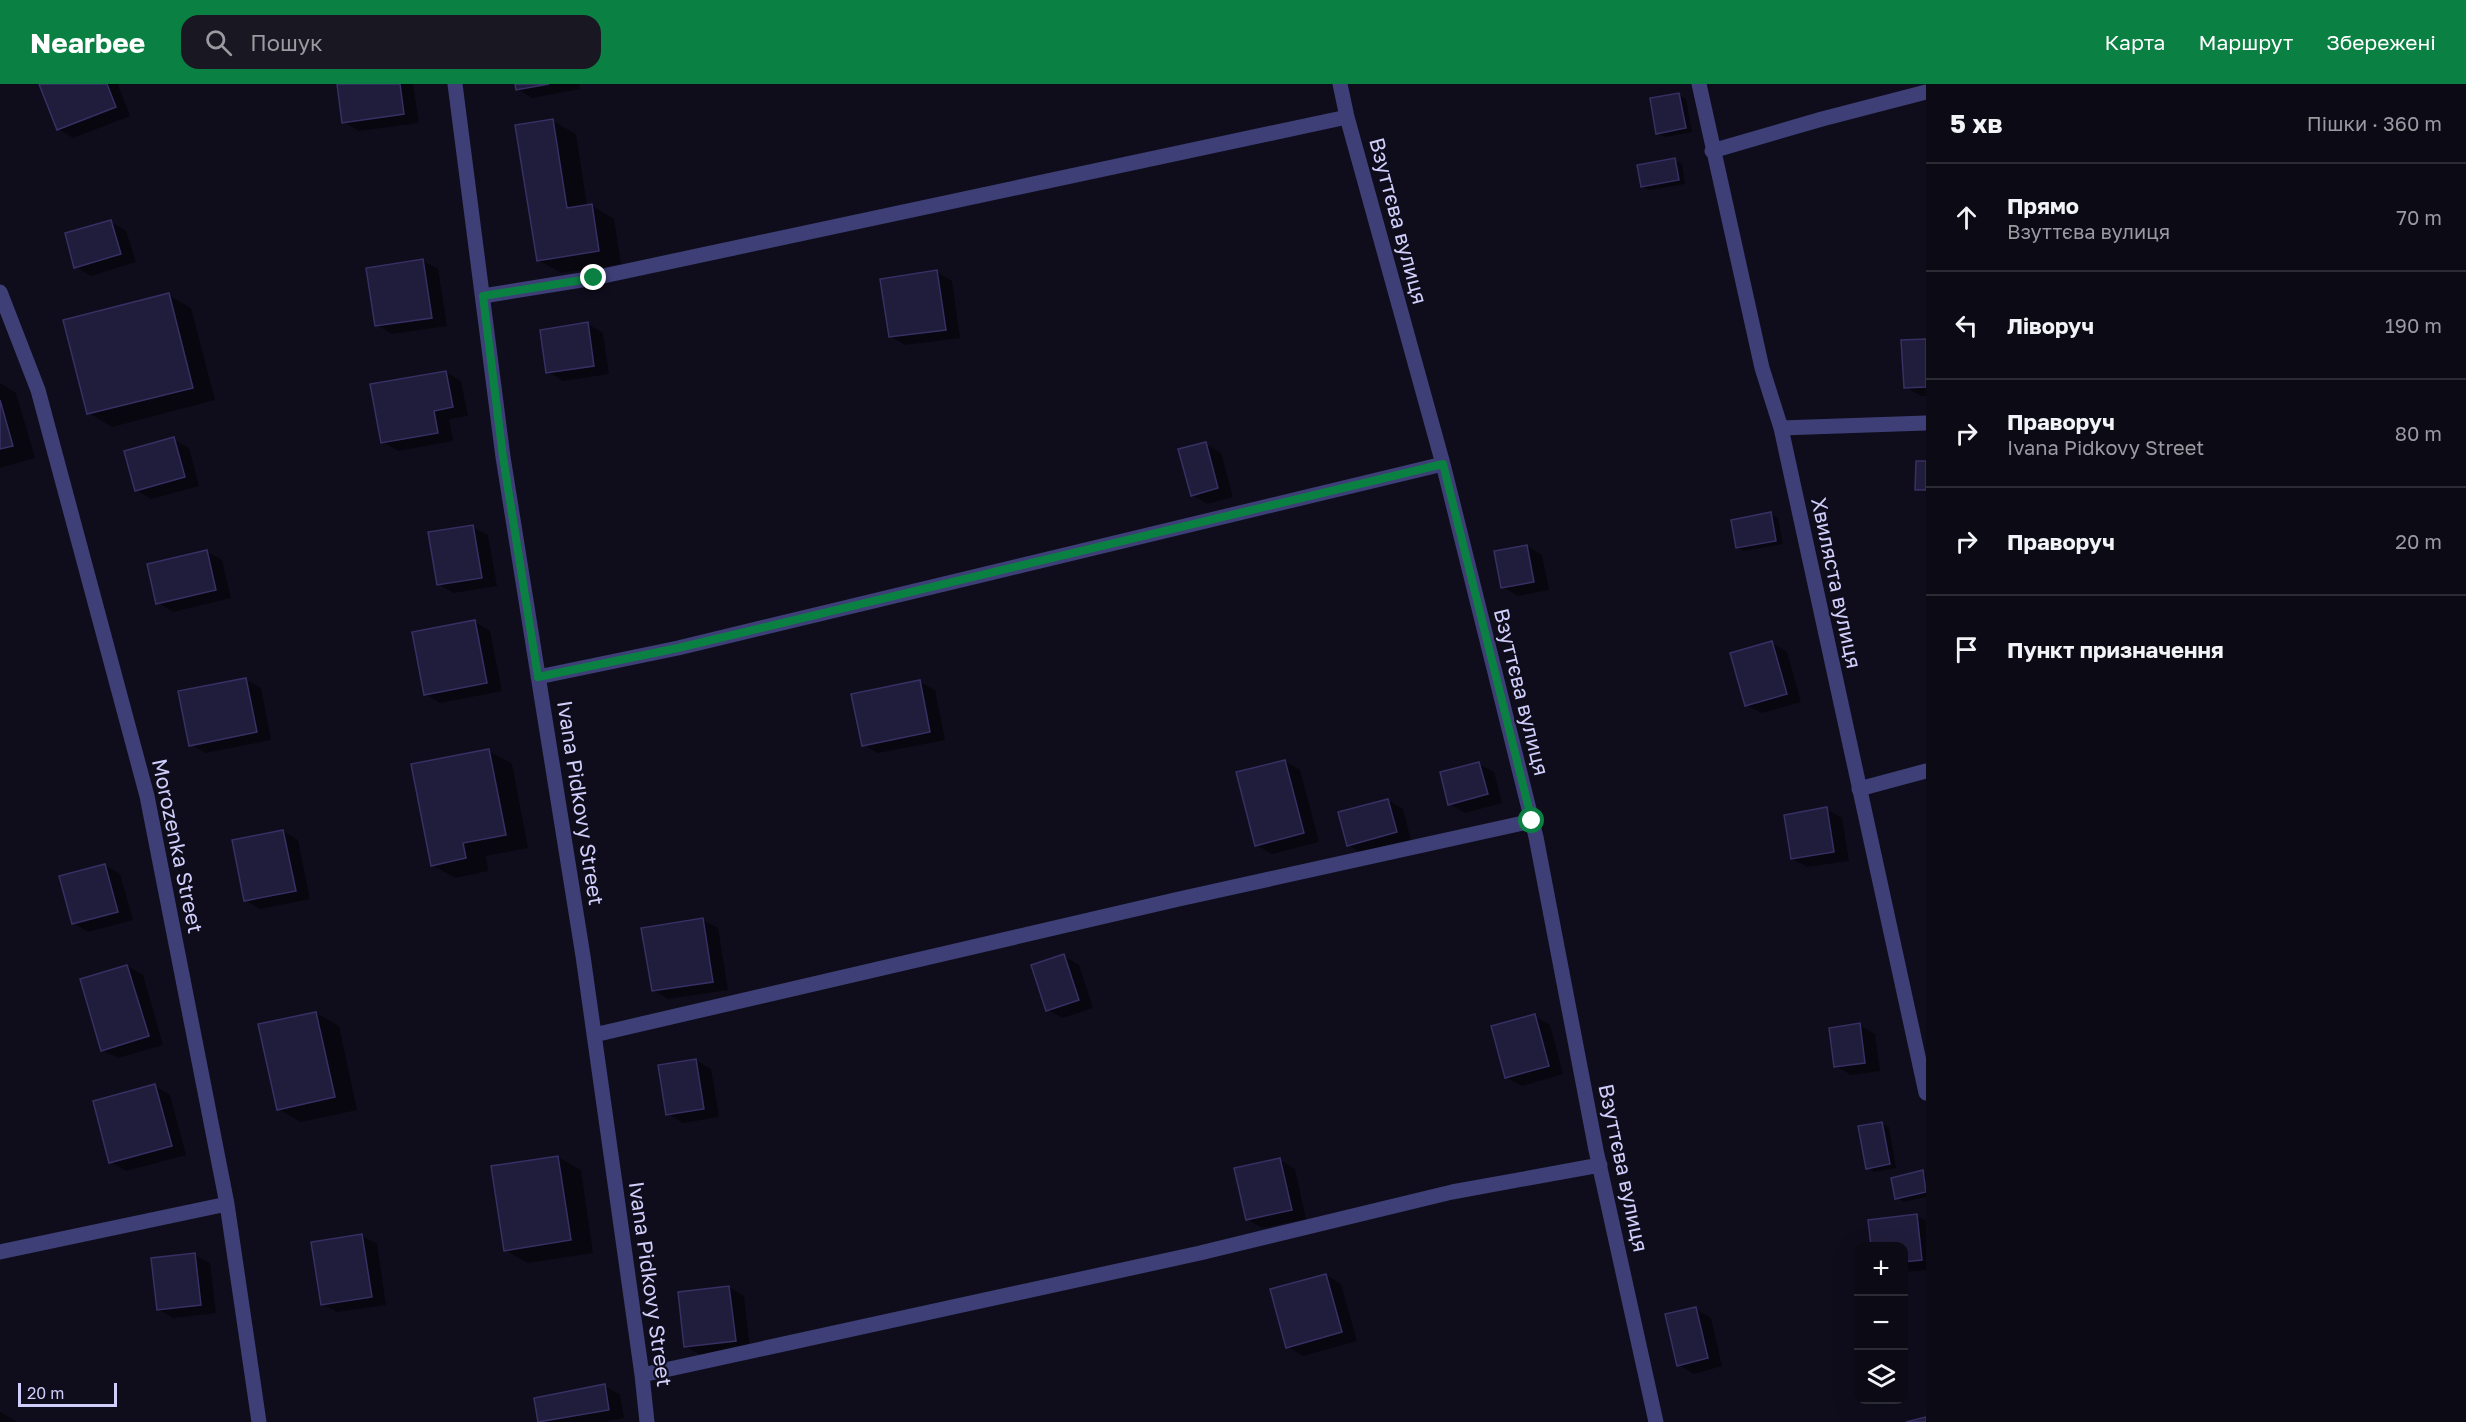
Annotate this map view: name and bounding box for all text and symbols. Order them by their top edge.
search box [181,15,601,69]
text: Nearbee [30,26,145,59]
icon: search [202,26,235,59]
text: Пошук [250,29,323,56]
text: Карта [2105,29,2165,55]
text: Маршрут [2198,29,2293,55]
text: Збережені [2326,29,2436,55]
text: 5 хв [1950,108,2003,139]
text: Пішки · 360 m [2307,111,2442,135]
street label: Взуттєва вулиця [1364,135,1434,307]
text: Прямо [2007,192,2079,219]
icon: ahead [1950,201,1983,234]
text: 70 m [2396,205,2442,229]
text: Взуттєва вулиця [2007,219,2170,243]
route end [580,264,606,290]
icon: left [1950,309,1983,342]
text: Ліворуч [2007,312,2094,339]
text: 190 m [2385,313,2442,337]
text: Праворуч [2007,408,2115,435]
icon: right [1950,417,1983,450]
text: 80 m [2395,421,2442,445]
text: Ivana Pidkovy Street [2007,435,2204,459]
street label: Хвиляста вулиця [1806,495,1868,671]
icon: right [1950,525,1983,558]
text: Праворуч [2007,528,2115,555]
text: 20 m [2395,529,2442,553]
street label: Взуттєва вулиця [1489,605,1555,778]
icon: arrive [1950,633,1983,666]
text: Пункт призначення [2007,636,2224,663]
street label: Ivana Pidkovy Street [552,699,610,907]
street label: Morozenka Street [147,756,209,936]
route start [1518,807,1544,833]
street label: Взуттєва вулиця [1593,1081,1655,1254]
street label: Ivana Pidkovy Street [624,1180,678,1388]
map controls [1854,1242,1908,1404]
button: + [1854,1242,1908,1296]
button: − [1854,1296,1908,1350]
button: layers [1854,1350,1908,1404]
scale bar [18,1380,117,1408]
text: 20 m [27,1383,64,1403]

